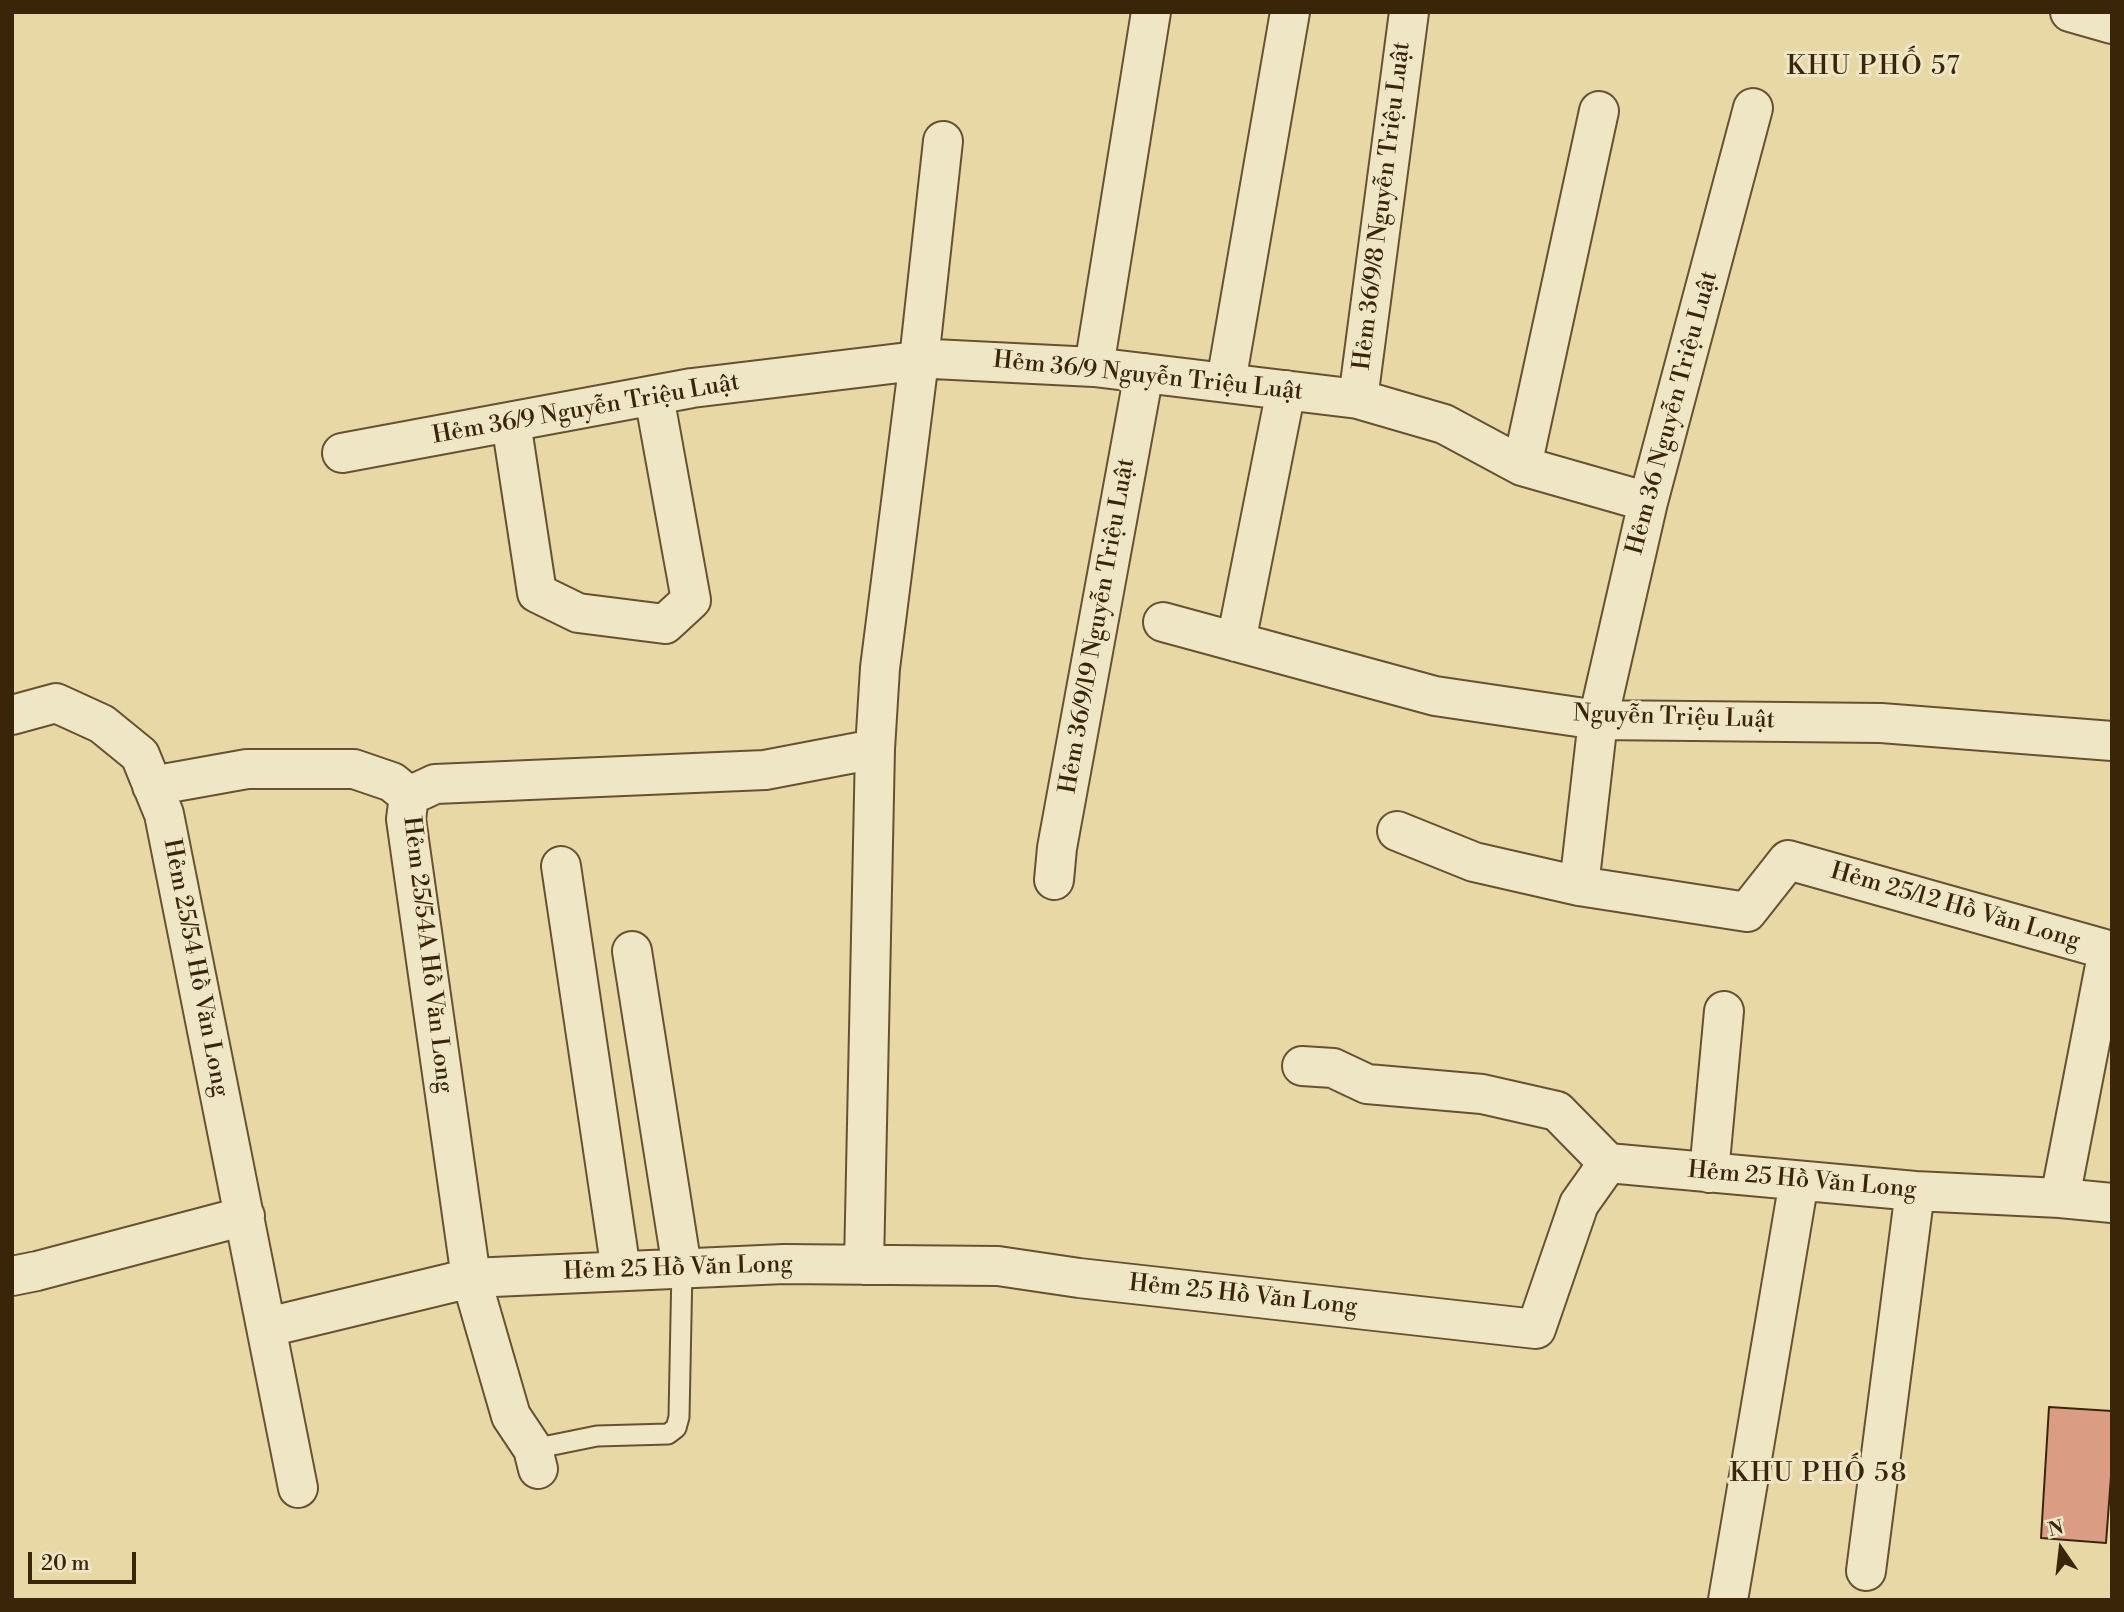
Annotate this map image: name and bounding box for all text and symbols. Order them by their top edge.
street label: Hẻm 36/9/8 Nguyễn Triệu Luật [1349,40,1417,372]
district label: KHU PHỐ 57 [1788,52,1960,84]
street label: Hẻm 36 Nguyễn Triệu Luật [1621,268,1725,558]
street label: Hẻm 36/9 Nguyễn Triệu Luật [992,346,1304,408]
street label: Hẻm 36/9 Nguyễn Triệu Luật [430,369,742,451]
street label: Hẻm 36/9/19 Nguyễn Triệu Luật [1054,456,1142,796]
street label: Nguyễn Triệu Luật [1572,700,1776,736]
street label: Hẻm 25/54A Hồ Văn Long [396,815,458,1095]
street label: Hẻm 25/54 Hồ Văn Long [156,837,234,1099]
street label: Hẻm 25/12 Hồ Văn Long [1827,858,2083,956]
street label: Hẻm 25 Hồ Văn Long [1686,1157,1918,1205]
street label: Hẻm 25 Hồ Văn Long [563,1251,793,1287]
street label: Hẻm 25 Hồ Văn Long [1127,1270,1359,1322]
district label: KHU PHỐ 58 [1731,1459,1907,1491]
north arrow [2026,1514,2096,1584]
text: N [2046,1515,2066,1542]
scale bar [32,1538,140,1582]
text: 20 m [41,1551,90,1577]

